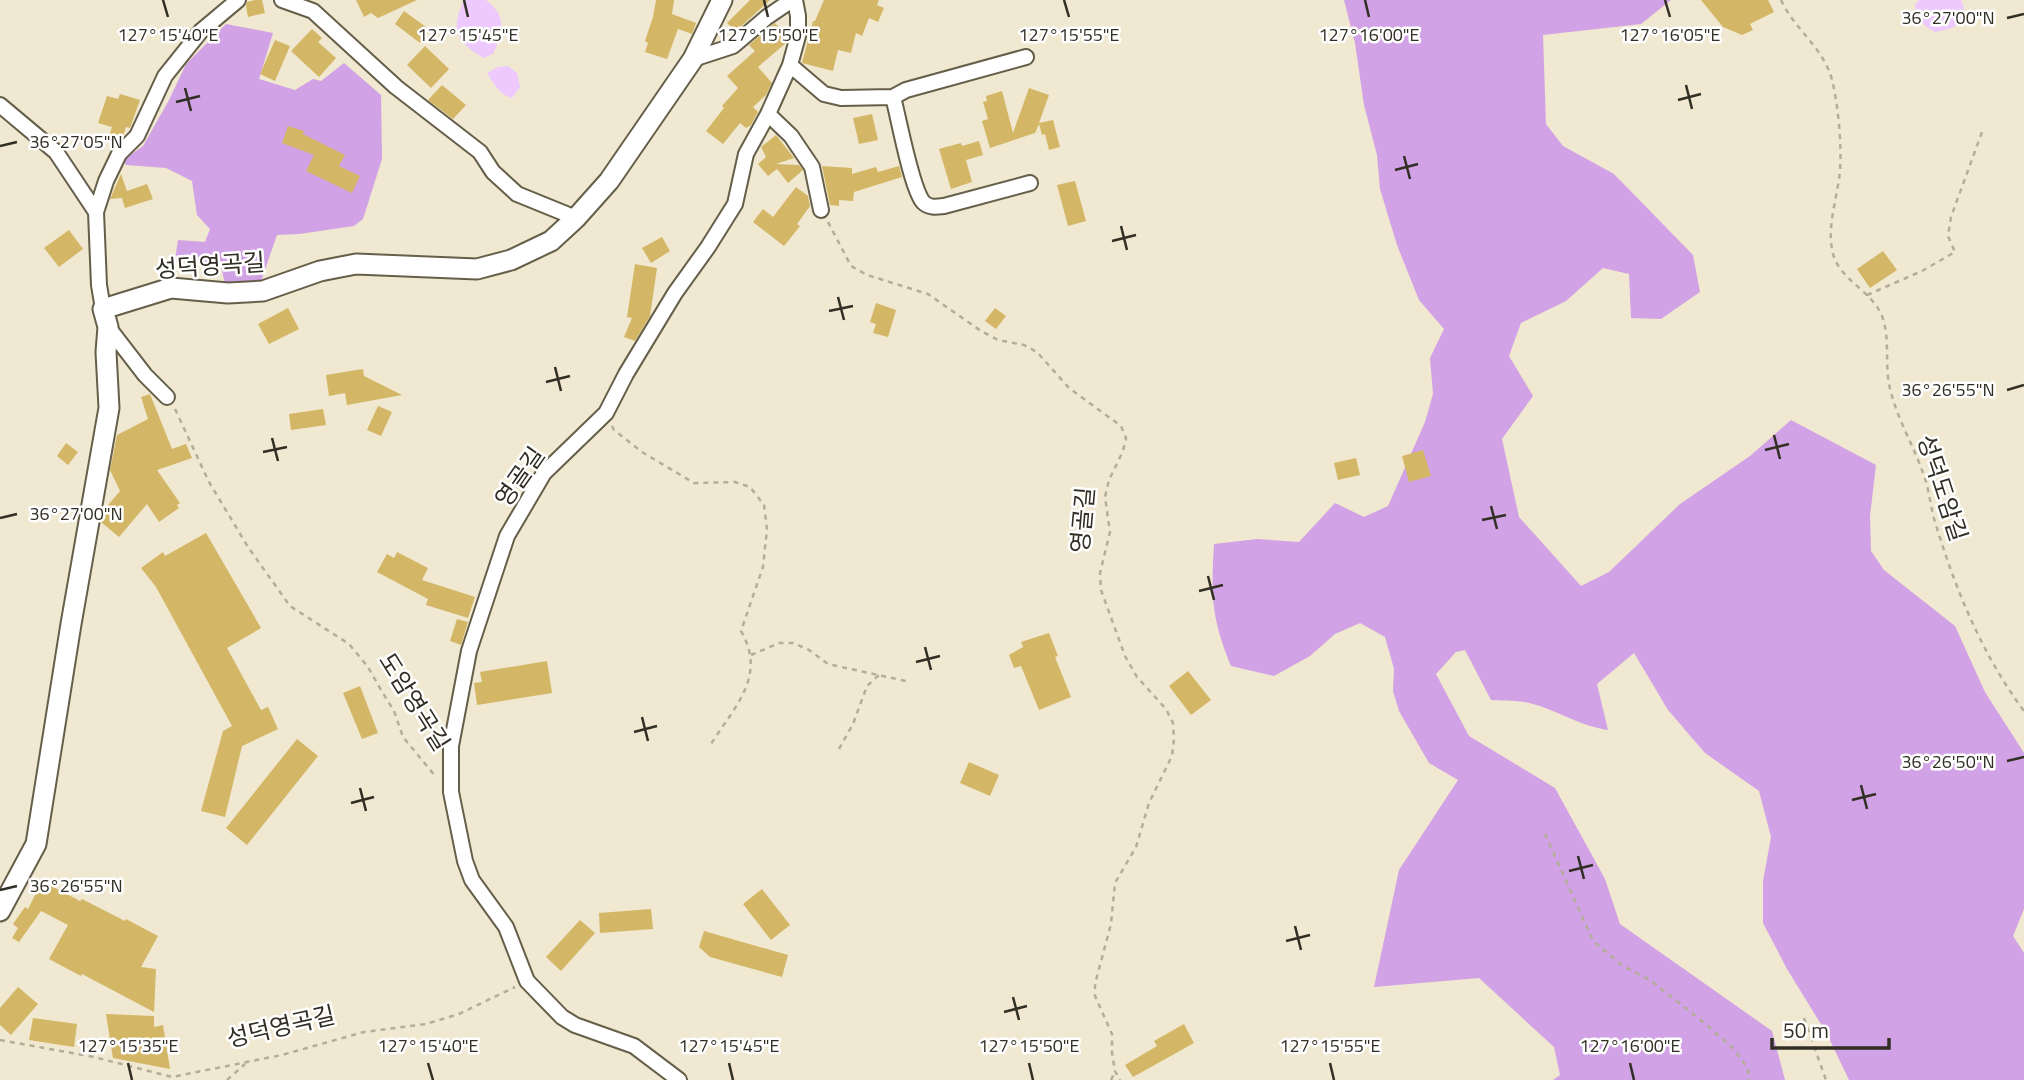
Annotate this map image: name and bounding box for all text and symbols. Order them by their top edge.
text: 36°27'00"N [1901,4,1995,31]
text: 127°15'40"E [117,21,219,48]
text: 127°15'45"E [417,21,519,48]
text: 127°15'50"E [717,21,819,48]
text: 127°15'55"E [1018,21,1120,48]
text: 127°16'00"E [1318,21,1420,48]
text: 127°16'05"E [1619,21,1721,48]
text: 36°27'05"N [29,128,123,155]
street label: 성덕영곡길 [154,243,266,287]
text: 36°26'55"N [1901,376,1995,403]
street label: 성덕도암길 [1909,430,1977,546]
street label: 영골길 [485,439,553,514]
street label: 영골길 [1061,485,1103,554]
text: 36°27'00"N [29,500,123,527]
street label: 도암영곡길 [370,645,459,758]
text: 36°26'50"N [1901,748,1995,775]
text: 36°26'55"N [29,872,123,899]
street label: 성덕영곡길 [223,996,339,1056]
scale bar [1772,1006,1889,1050]
text: 50 m [1783,1014,1829,1046]
text: 127°15'35"E [77,1032,179,1059]
text: 127°15'40"E [377,1032,479,1059]
text: 127°15'45"E [678,1032,780,1059]
text: 127°15'50"E [978,1032,1080,1059]
text: 127°15'55"E [1279,1032,1381,1059]
text: 127°16'00"E [1579,1032,1681,1059]

